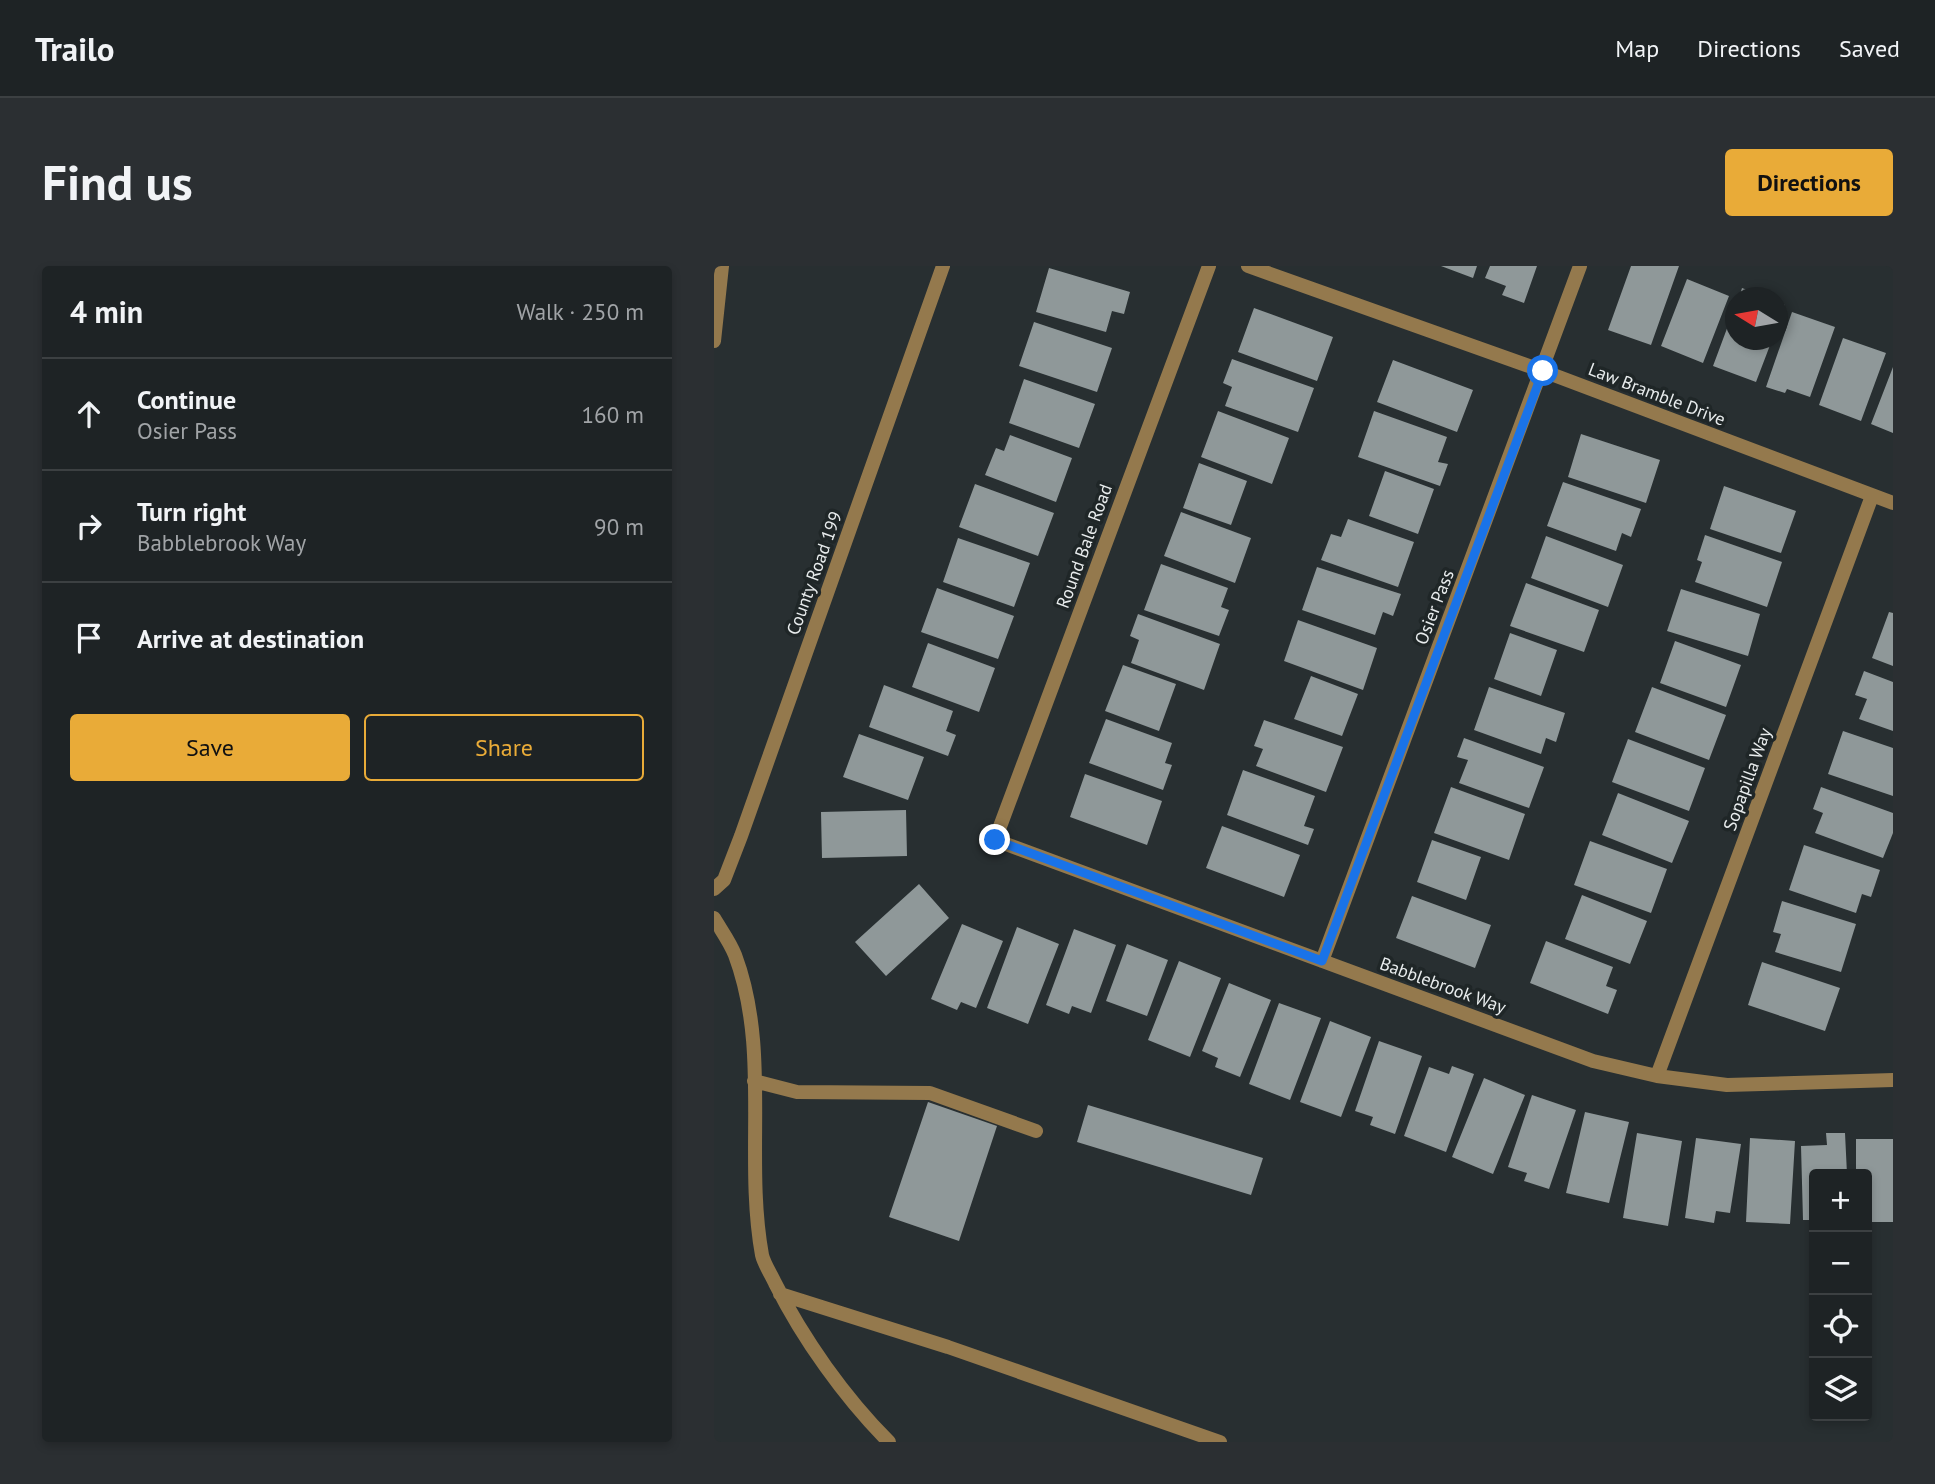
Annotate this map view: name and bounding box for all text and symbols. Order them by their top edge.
text: Trailo [35,27,115,70]
text: Map [1615,33,1659,64]
text: Directions [1697,33,1801,64]
text: Saved [1839,33,1900,64]
button: Directions [1725,149,1893,216]
text: Find us [42,150,193,214]
north arrow [1725,287,1788,350]
text: 4 min [70,292,143,331]
text: Walk · 250 m [517,297,644,326]
route start [1527,355,1558,386]
street label: Law Bramble Drive [1585,357,1729,431]
text: Continue [137,383,236,416]
icon: ahead [70,395,108,433]
text: 160 m [582,400,644,429]
text: Osier Pass [137,416,237,445]
street label: Round Bale Road [1051,481,1117,611]
text: Turn right [137,495,246,528]
icon: right [70,507,108,545]
street label: County Road 199 [781,508,847,638]
text: 90 m [594,512,644,541]
text: Babblebrook Way [137,528,306,557]
street label: Osier Pass [1409,566,1459,648]
icon: arrive [70,619,108,657]
text: Arrive at destination [137,622,364,655]
button: Save [70,714,350,781]
button: Share [364,714,644,781]
street label: Sopapilla Way [1718,724,1776,834]
route end [979,824,1010,855]
street label: Babblebrook Way [1377,952,1510,1019]
map controls [1809,1169,1872,1421]
button: + [1809,1169,1872,1232]
button: − [1809,1232,1872,1295]
button: locate [1809,1295,1872,1358]
button: layers [1809,1358,1872,1421]

